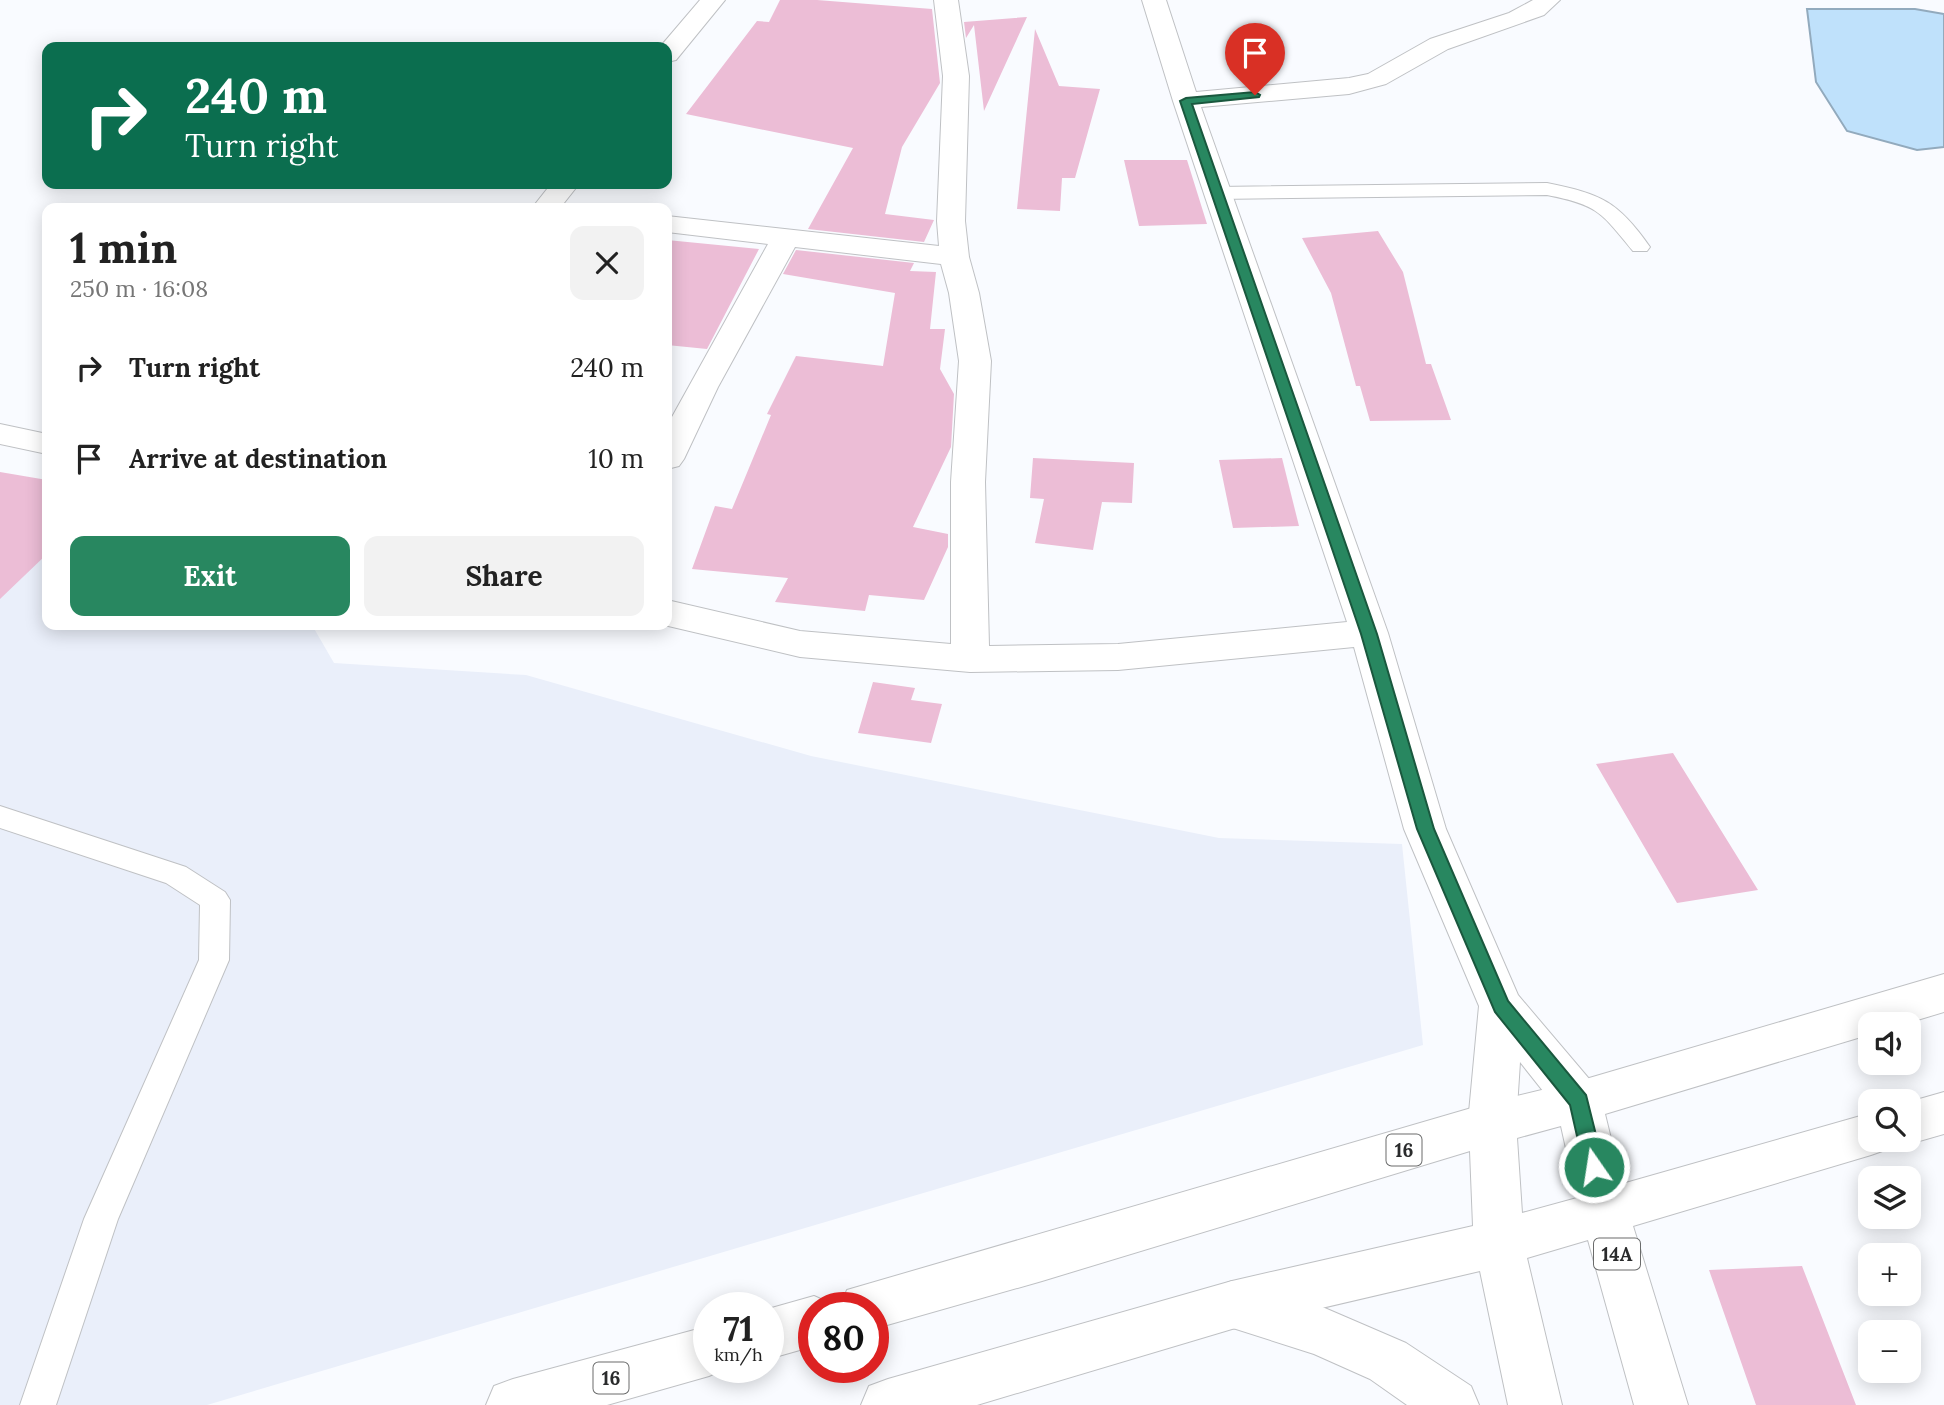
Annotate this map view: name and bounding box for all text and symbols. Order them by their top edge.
pin [1225,23,1285,95]
icon: arrive [1236,34,1274,72]
text: 240 m [185,64,327,126]
icon: right [70,70,161,161]
text: Turn right [185,125,338,166]
text: 1 min [70,221,177,275]
button: close [570,226,644,300]
text: 250 m · 16:08 [70,274,208,303]
icon: right [70,349,108,387]
text: Turn right [129,351,260,384]
text: 240 m [570,351,644,384]
icon: arrive [70,440,108,478]
text: Arrive at destination [129,442,387,475]
text: 10 m [588,442,644,475]
button: Exit [70,536,350,616]
button: Share [364,536,644,616]
map controls [1858,1012,1921,1383]
button: sound [1858,1012,1921,1075]
button: search [1858,1089,1921,1152]
position arrow [1557,1130,1631,1204]
road number: 16 [1386,1134,1422,1166]
button: layers [1858,1166,1921,1229]
road number: 14A [1594,1238,1640,1270]
button: + [1858,1243,1921,1306]
speed limit sign: 80 [798,1292,889,1383]
text: 71 [723,1306,754,1351]
button: − [1858,1320,1921,1383]
text: km/h [714,1343,763,1366]
road number: 16 [594,1362,628,1394]

